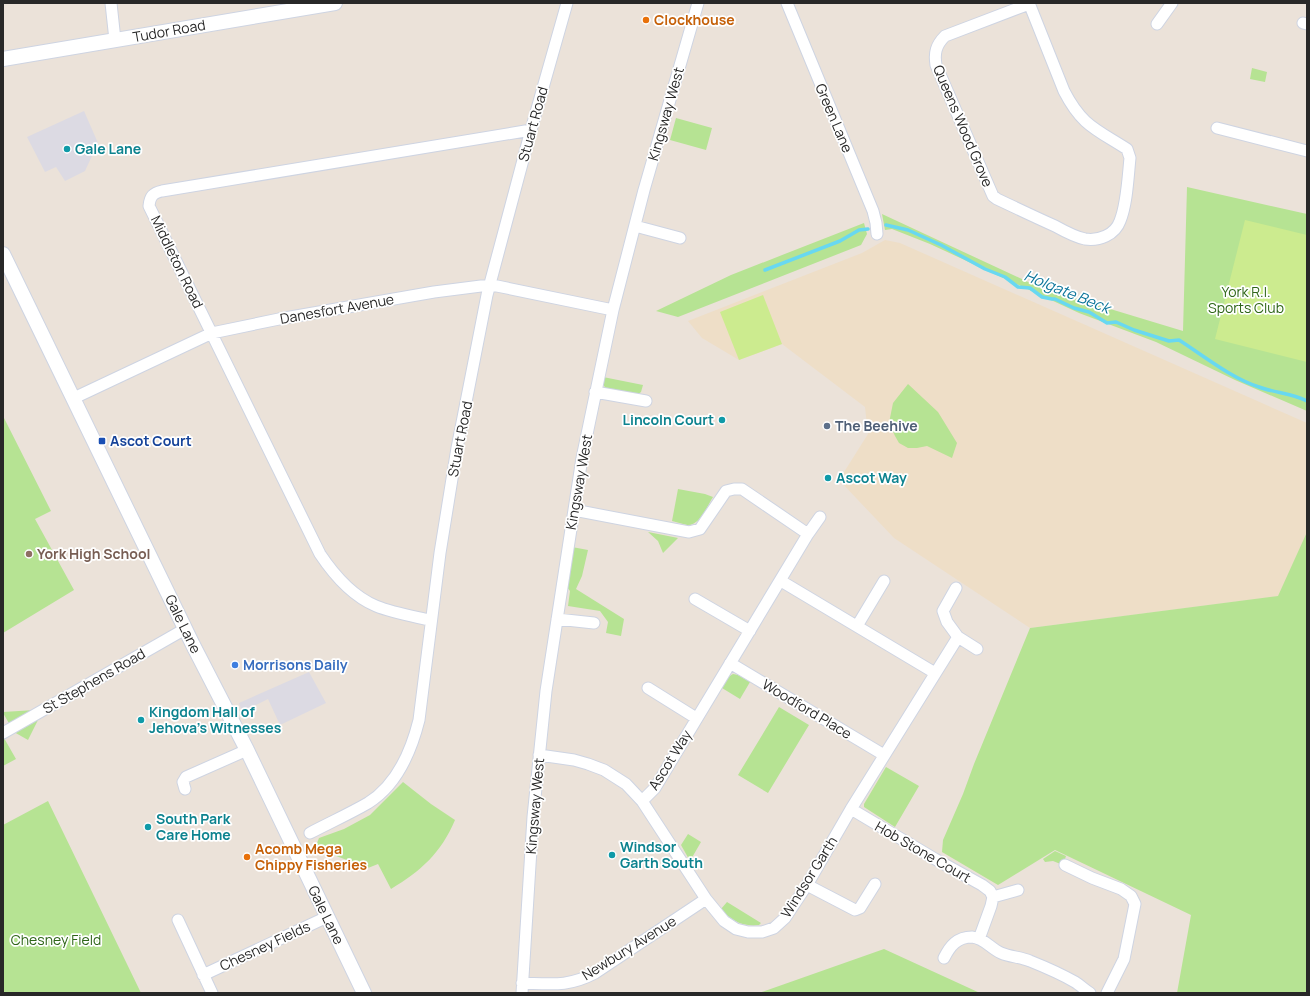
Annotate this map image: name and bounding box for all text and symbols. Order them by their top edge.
place label: Clockhouse [654,10,735,29]
street label: Tudor Road [131,15,207,46]
marker: Clockhouse [641,15,651,25]
street label: Queens Wood Grove [929,62,998,190]
street label: Kingsway West [643,64,688,163]
street label: Green Lane [811,80,858,155]
street label: Stuart Road [513,84,552,164]
place label: Gale Lane [75,139,141,158]
marker: Gale Lane [62,144,72,154]
street label: Middleton Road [147,212,208,311]
water label: Holgate Beck [1021,265,1116,319]
park label: York R.I. Sports Club [1208,282,1284,317]
street label: Danesfort Avenue [278,289,395,328]
street label: Stuart Road [443,399,476,478]
place label: Lincoln Court [623,410,714,429]
marker: Lincoln Court [717,415,727,425]
place label: The Beehive [835,416,918,435]
marker: The Beehive [822,421,832,431]
place label: Ascot Court [110,431,192,450]
street label: Kingsway West [561,432,596,531]
marker: Ascot Court [97,436,107,446]
place label: Ascot Way [836,468,907,487]
marker: Ascot Way [823,473,833,483]
place label: York High School [37,544,150,563]
marker: York High School [24,549,34,559]
street label: Gale Lane [161,591,206,656]
street label: St Stephens Road [39,644,148,718]
place label: Morrisons Daily [243,655,348,674]
marker: Morrisons Daily [230,660,240,670]
street label: Woodford Place [759,674,856,743]
place label: Kingdom Hall of Jehova's Witnesses [149,702,282,737]
marker: Kingdom Hall of Jehova's Witnesses [136,715,146,725]
street label: Ascot Way [644,725,696,793]
street label: Kingsway West [521,757,548,855]
place label: South Park Care Home [156,809,231,844]
street label: Hob Stone Court [872,816,975,887]
marker: South Park Care Home [143,822,153,832]
street label: Windsor Garth [776,832,841,921]
place label: Windsor Garth South [620,837,703,872]
place label: Acomb Mega Chippy Fisheries [255,839,368,874]
marker: Windsor Garth South [607,850,617,860]
marker: Acomb Mega Chippy Fisheries [242,852,252,862]
street label: Gale Lane [304,882,349,947]
street label: Newbury Avenue [578,911,680,984]
street label: Chesney Fields [216,916,313,975]
park label: Chesney Field [11,930,101,949]

